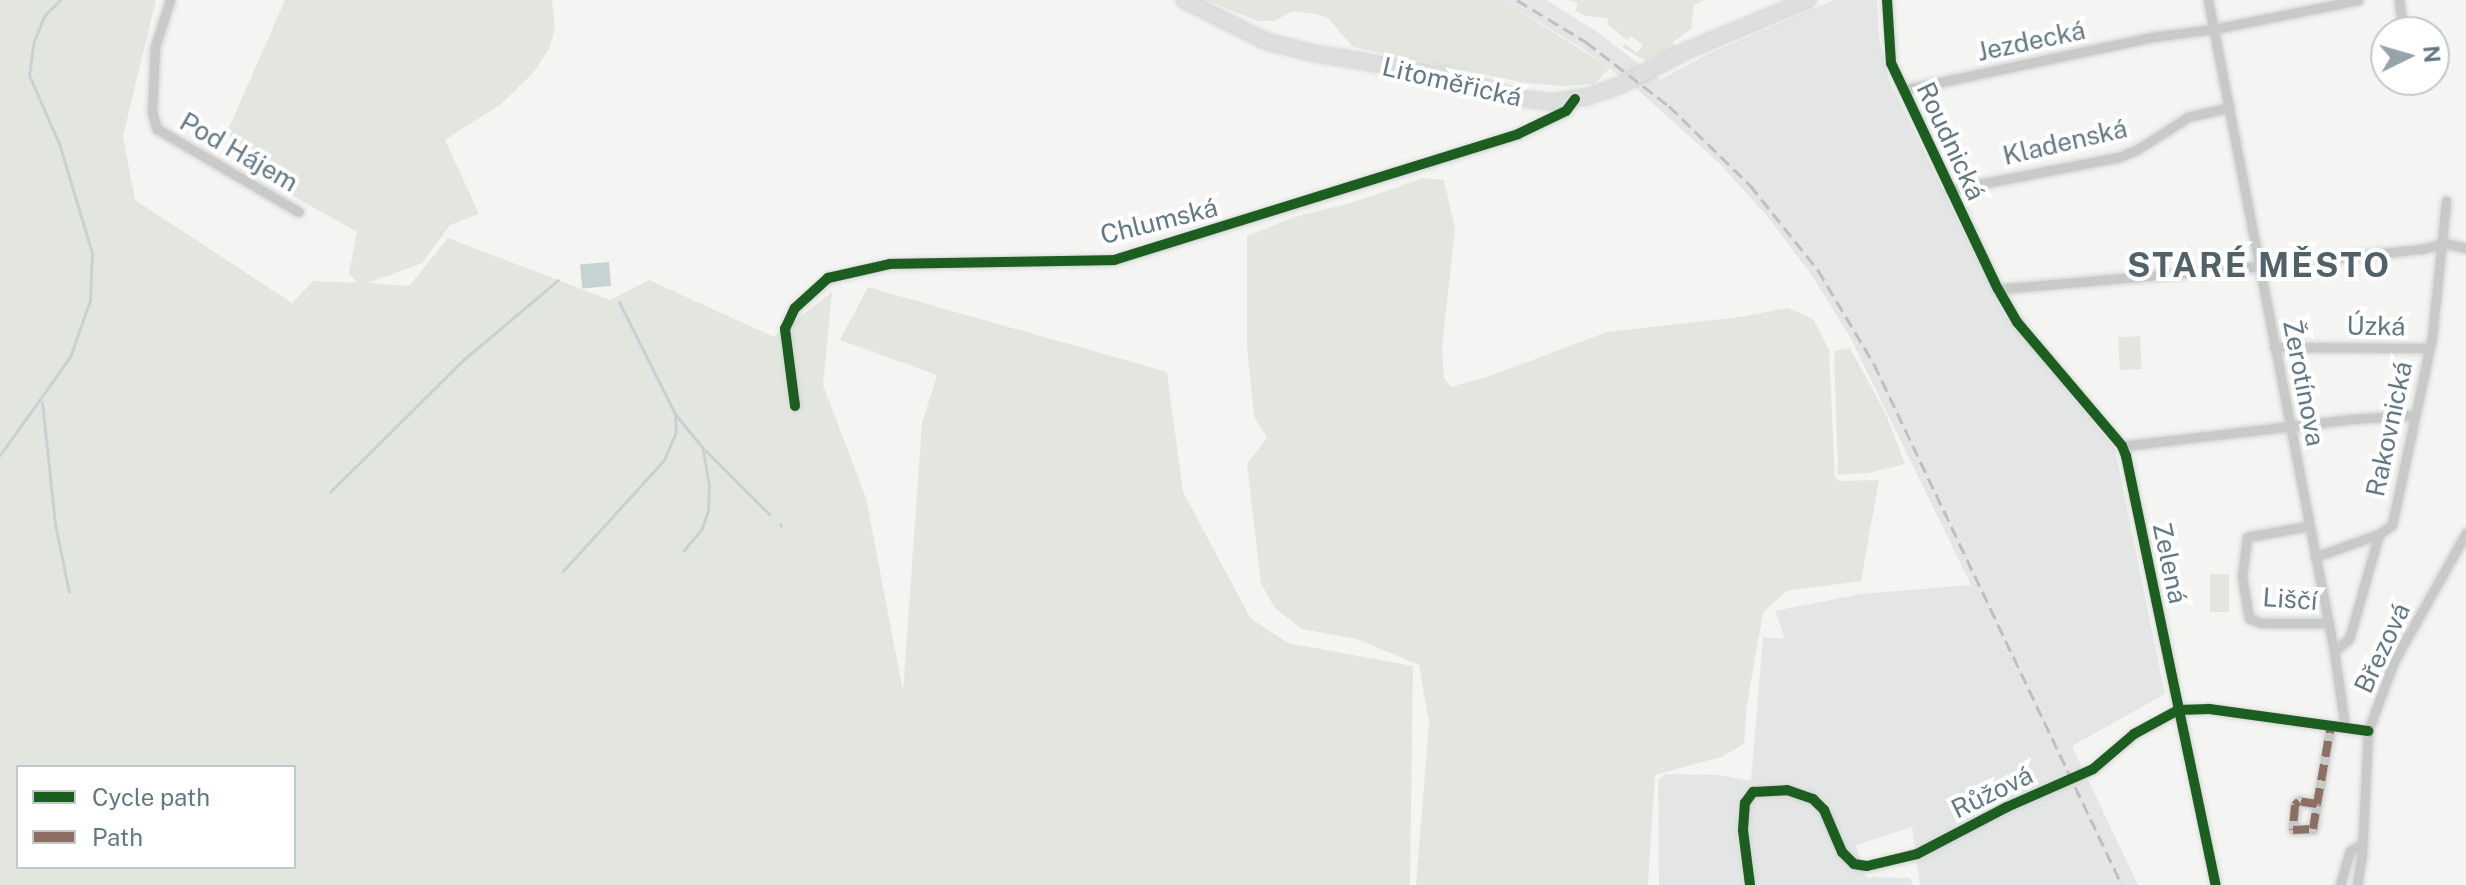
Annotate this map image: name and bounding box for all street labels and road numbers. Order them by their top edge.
street label: Jezdecká [1974,14,2088,68]
street label: Litoměřická [1379,51,1525,113]
street label: Roudnická [1910,77,1992,205]
street label: Pod Hájem [174,106,304,198]
street label: Kladenská [2000,113,2130,171]
street label: Chlumská [1097,191,1221,251]
street label: Úzká [2346,310,2406,342]
street label: Žerotínova [2276,317,2332,449]
street label: Rakovnická [2359,359,2419,499]
street label: Zelená [2146,520,2194,606]
street label: Liščí [2261,582,2319,616]
street label: Březová [2348,598,2416,698]
street label: Růžová [1946,759,2038,825]

